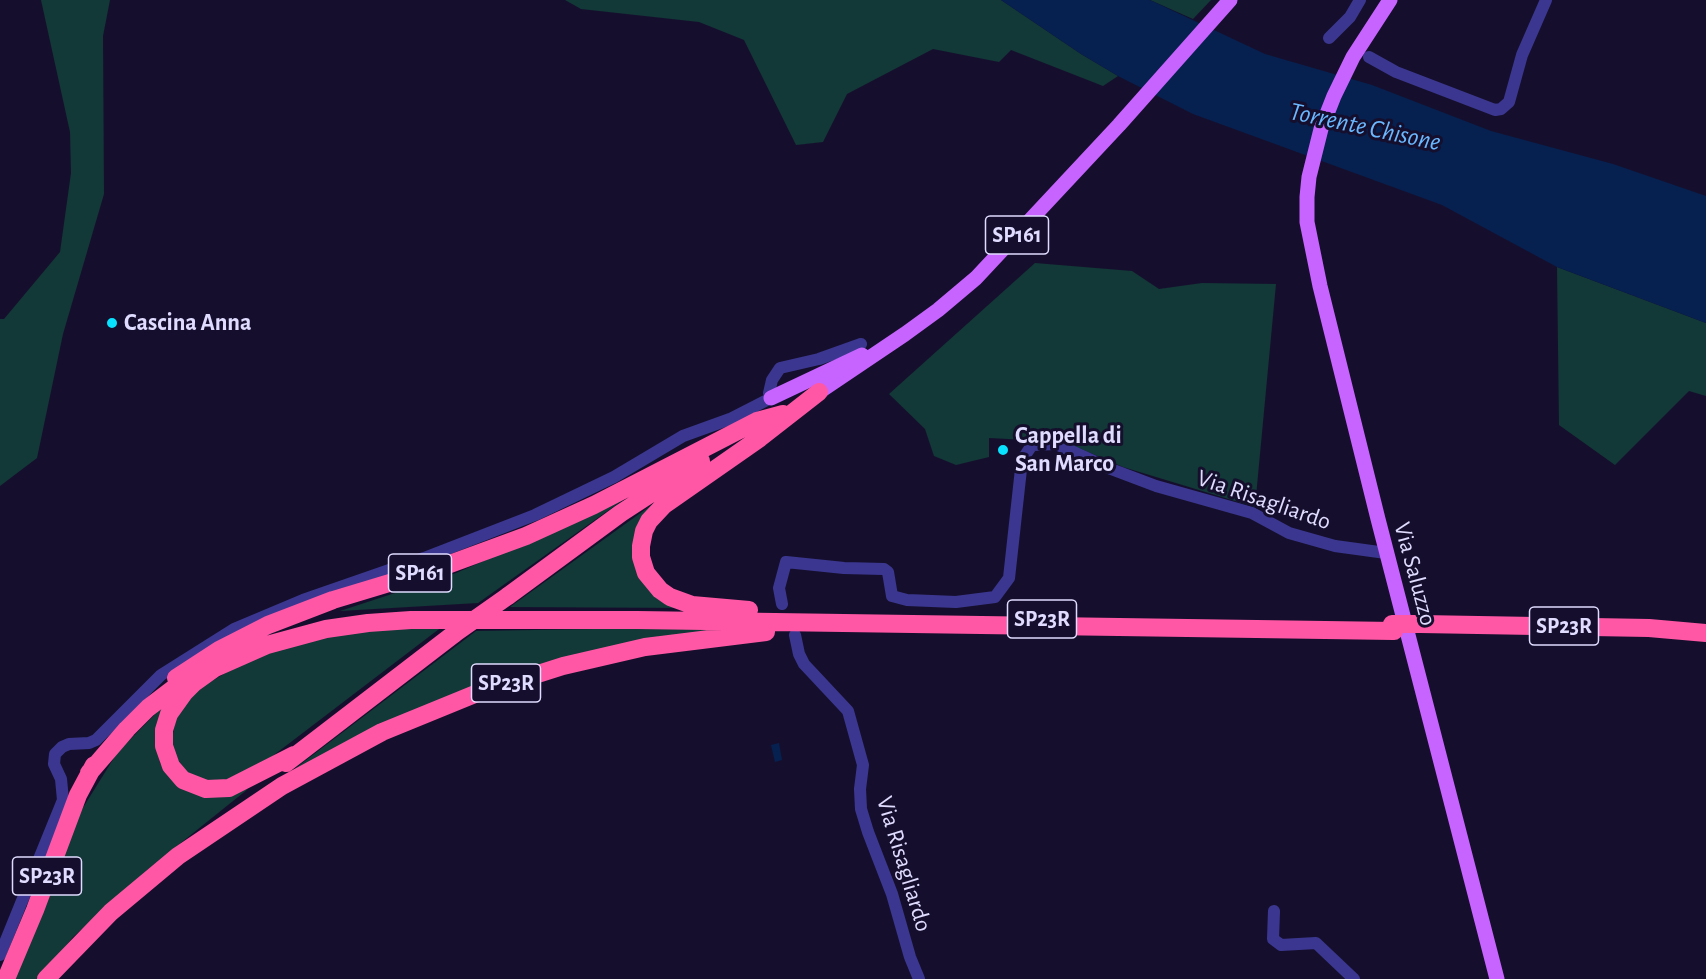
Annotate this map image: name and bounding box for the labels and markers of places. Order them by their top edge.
place label: Cascina Anna [124,309,252,337]
marker: Cascina Anna [105,316,119,330]
place label: Cappella di San Marco [1015,422,1122,478]
marker: Cappella di San Marco [996,443,1010,457]

